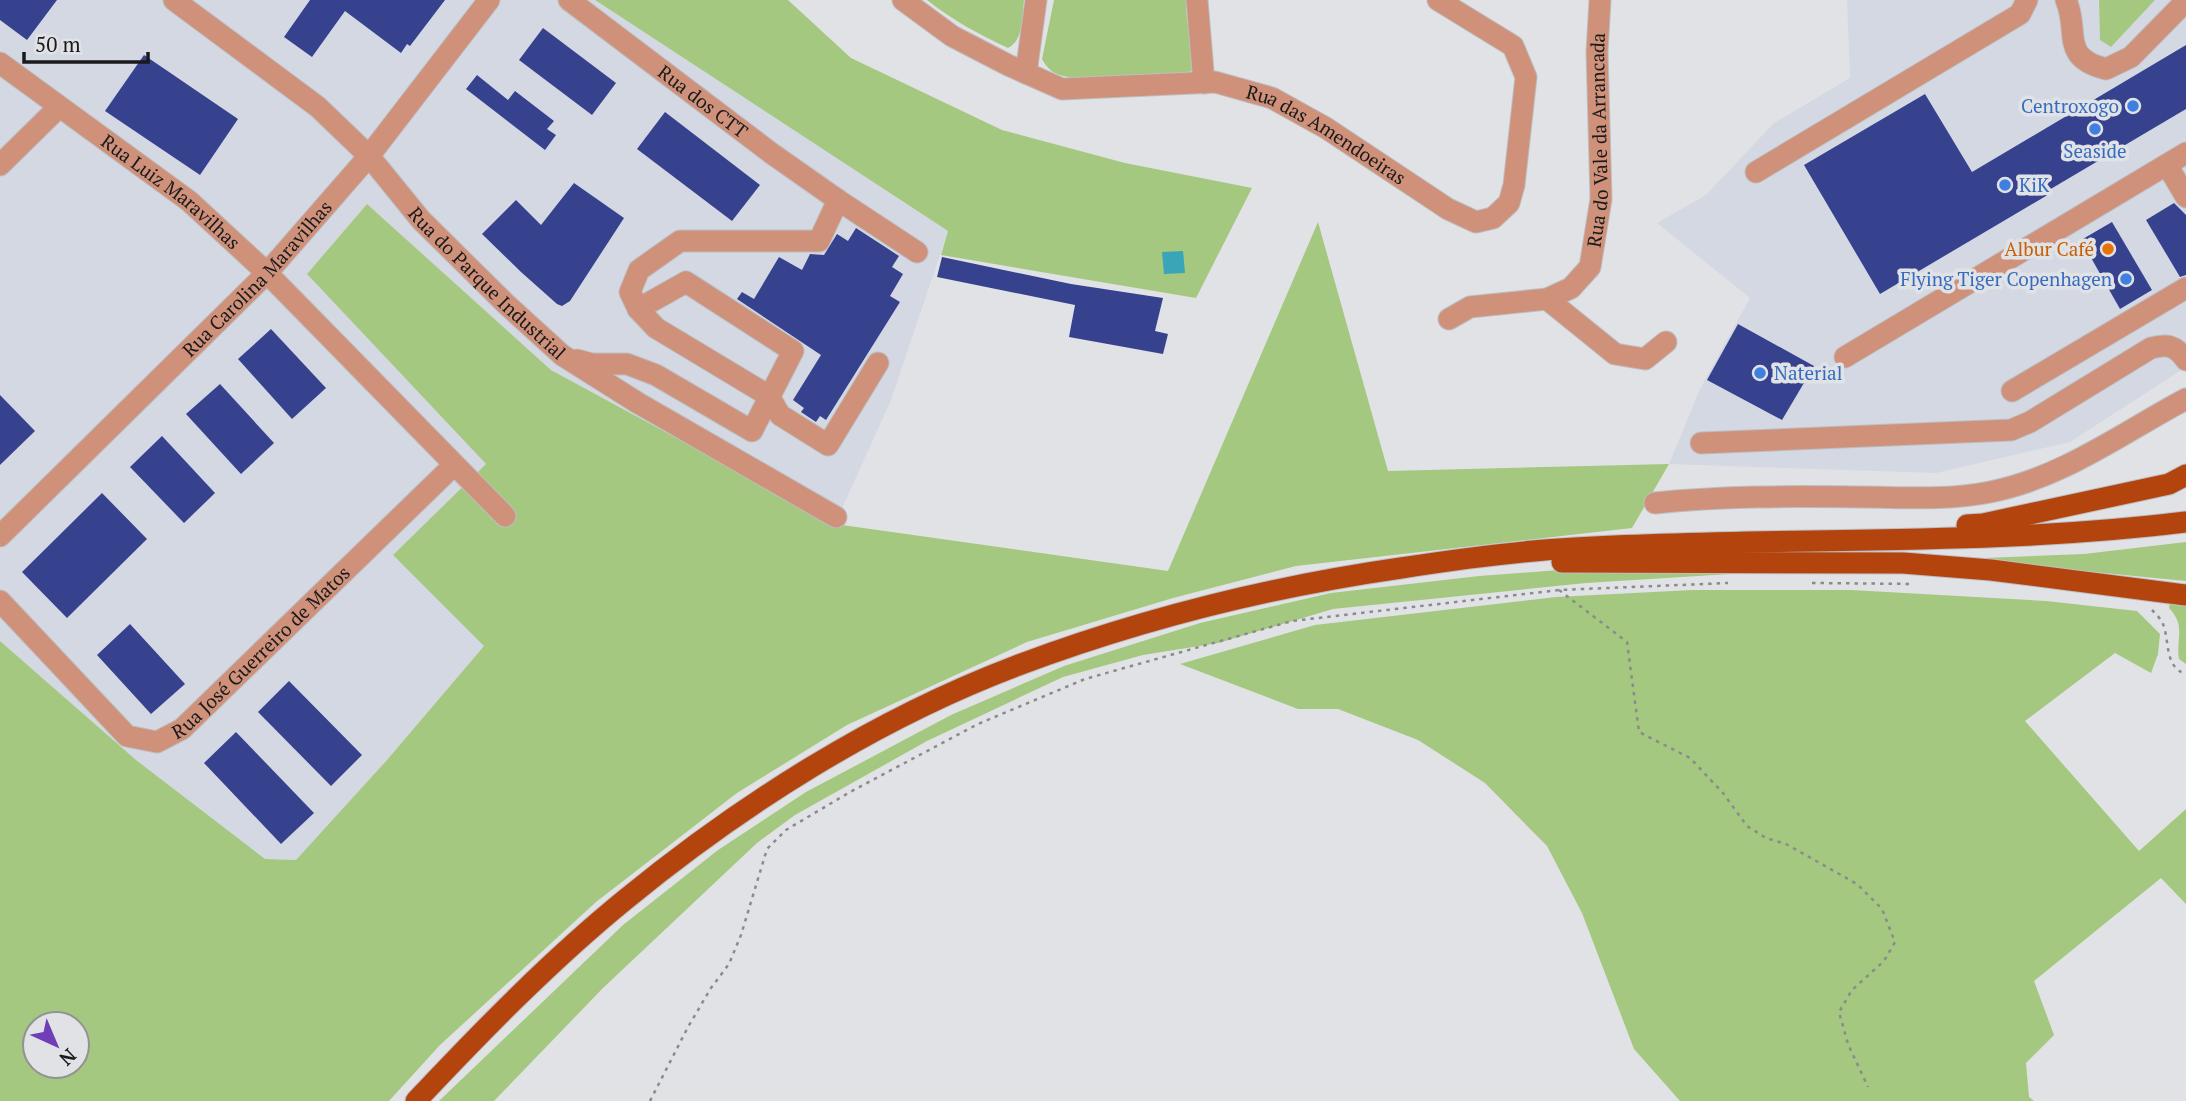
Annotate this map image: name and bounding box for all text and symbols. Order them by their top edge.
scale bar [24,21,149,65]
text: 50 m [35,30,81,58]
street label: Rua do Vale da Arrancada [1580,32,1613,249]
street label: Rua dos CTT [653,59,753,143]
street label: Rua das Amendoeiras [1244,78,1411,190]
place label: Centroxogo [2021,93,2119,118]
marker: Centroxogo [2125,98,2141,114]
marker: Seaside [2087,121,2103,137]
street label: Rua Luiz Maravilhas [97,128,246,254]
place label: Seaside [2063,138,2127,163]
place label: KiK [2019,172,2050,197]
marker: KiK [1997,177,2013,193]
street label: Rua Carolina Maravilhas [176,195,337,362]
street label: Rua do Parque Industrial [403,201,572,365]
place label: Albur Café [2005,236,2094,261]
marker: Albur Café [2100,241,2116,257]
place label: Flying Tiger Copenhagen [1900,266,2112,291]
marker: Flying Tiger Copenhagen [2118,271,2134,287]
place label: Naterial [1774,360,1842,385]
marker: Naterial [1752,365,1768,381]
street label: Rua José Guerreiro de Matos [167,560,355,744]
north arrow [21,1010,91,1080]
text: N [54,1044,82,1072]

